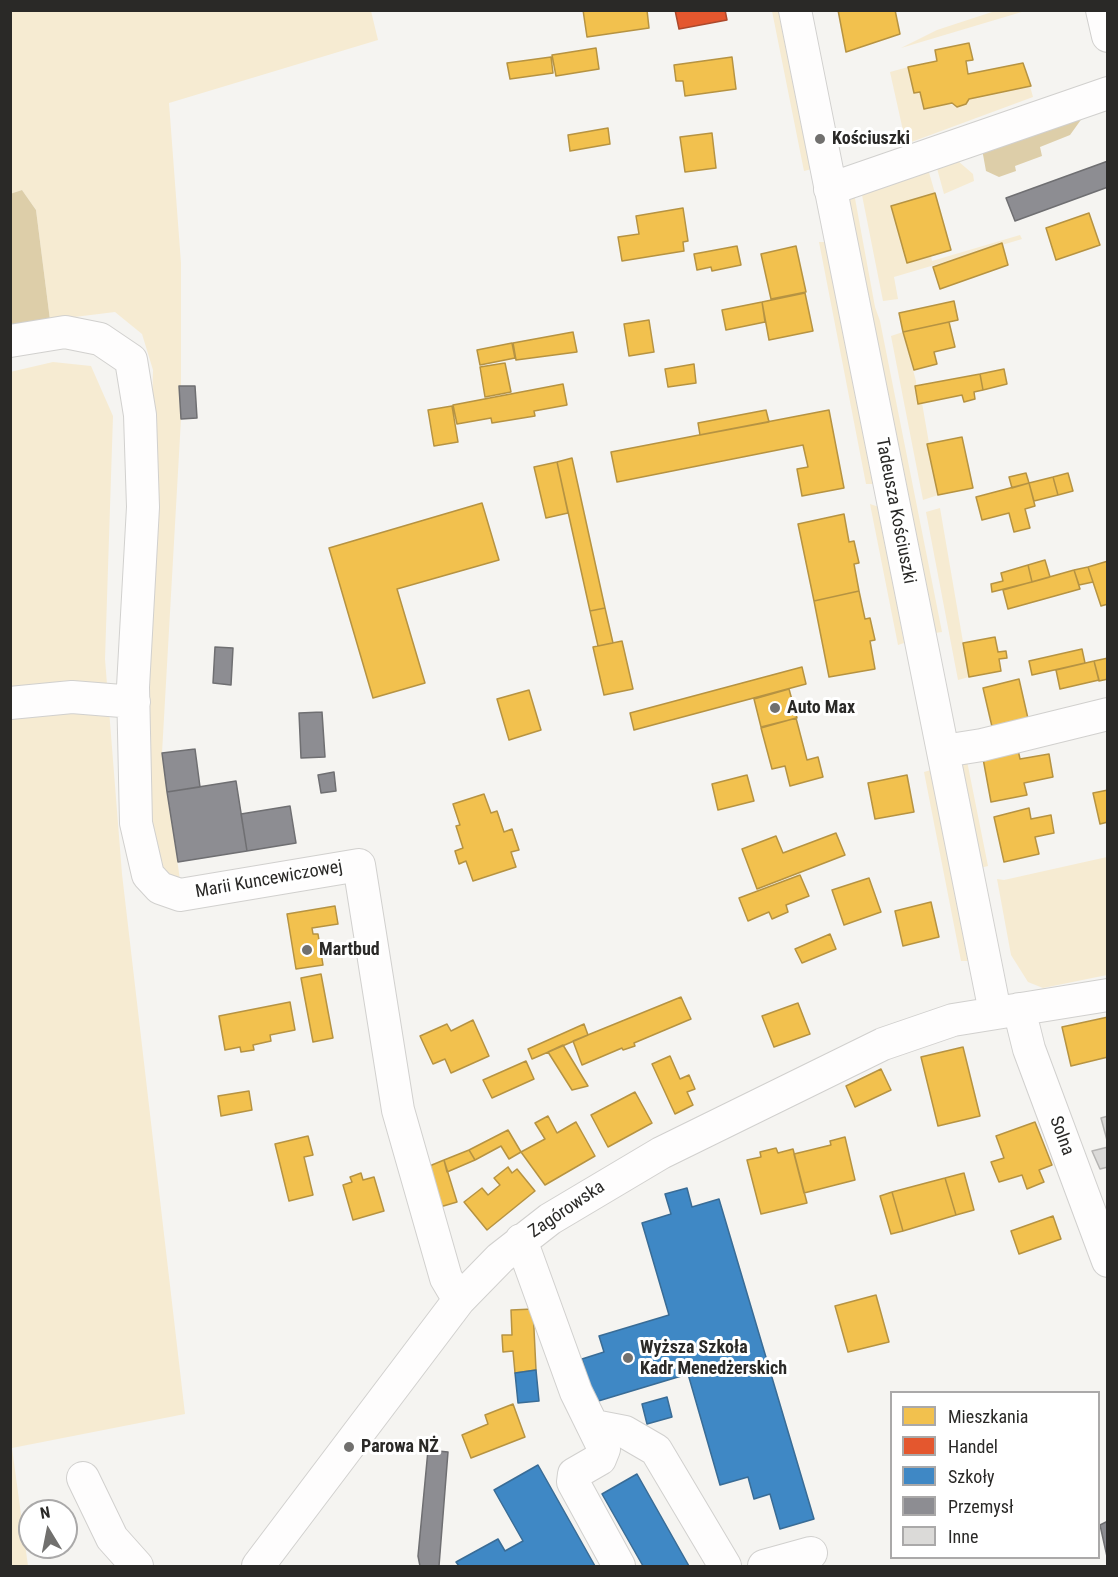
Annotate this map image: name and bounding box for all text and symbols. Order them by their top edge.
place label: Kościuszki [832,128,910,150]
marker: Kościuszki [813,132,827,146]
street label: Tadeusza Kościuszki [870,436,920,586]
place label: Auto Max [787,697,855,719]
marker: Auto Max [768,701,782,715]
street label: Marii Kuncewiczowej [194,856,344,904]
place label: Martbud [319,939,380,961]
marker: Martbud [300,943,314,957]
street label: Solna [1044,1114,1078,1158]
street label: Zagórowska [525,1177,609,1243]
place label: Wyższa Szkoła Kadr Menedżerskich [640,1337,787,1380]
marker: Wyższa Szkoła Kadr Menedżerskich [621,1351,635,1365]
legend [890,1391,1100,1559]
text: Mieszkania [948,1406,1028,1427]
place label: Parowa NŻ [361,1436,439,1458]
text: Handel [948,1436,998,1457]
marker: Parowa NŻ [342,1440,356,1454]
text: Szkoły [948,1466,994,1487]
text: Przemysł [948,1496,1013,1517]
north arrow [18,1499,78,1559]
text: N [39,1503,52,1523]
text: Inne [948,1526,978,1547]

